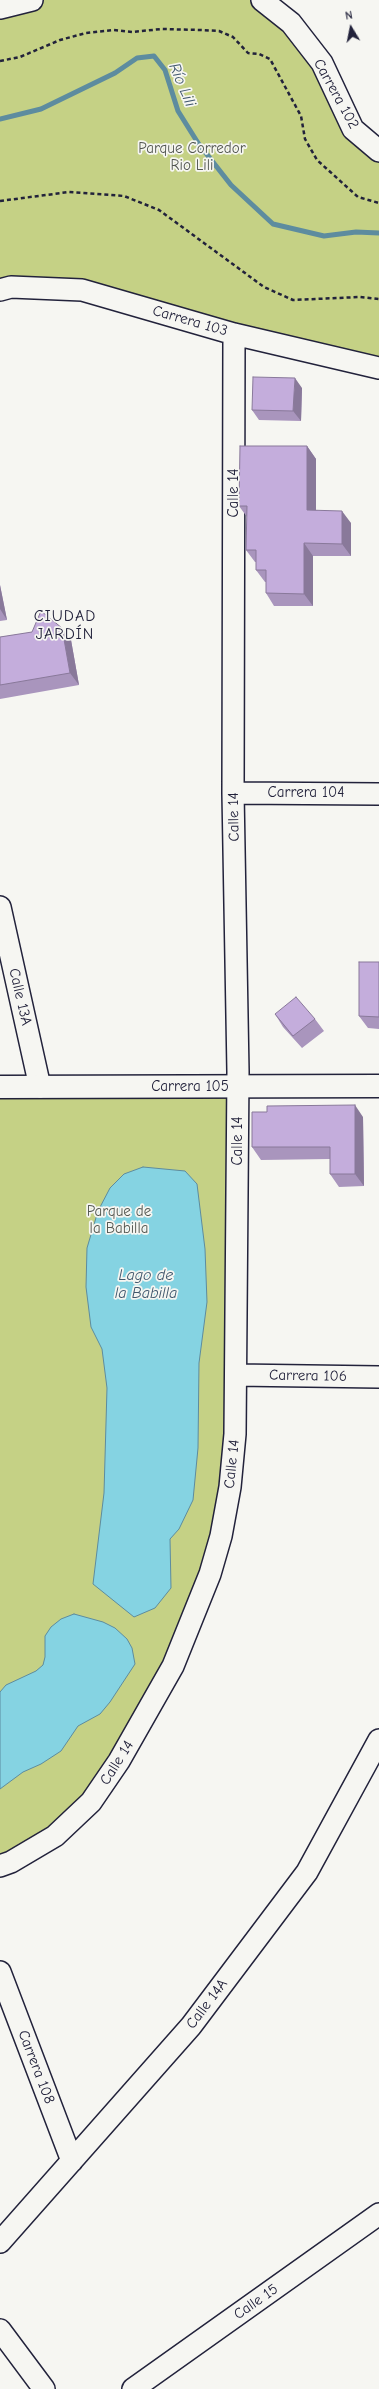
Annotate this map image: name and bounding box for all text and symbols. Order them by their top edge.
north arrow [331,8,371,48]
text: N [344,9,353,23]
street label: Carrera 102 [309,56,363,132]
water label: Río Lili [164,60,200,110]
park label: Parque Corredor Rio Lili [138,140,246,175]
street label: Carrera 103 [150,302,230,340]
street label: Calle 14 [225,468,243,518]
district label: CIUDAD JARDÍN [34,606,96,644]
street label: Carrera 104 [268,784,344,802]
street label: Calle 14 [225,792,243,842]
street label: Calle 13A [5,967,35,1027]
street label: Carrera 105 [151,1078,229,1096]
street label: Calle 14 [229,1116,247,1166]
park label: Parque de la Babilla [87,1203,151,1238]
water label: Lago de la Babilla [115,1265,177,1303]
street label: Carrera 106 [269,1366,347,1386]
street label: Calle 14 [220,1439,244,1489]
street label: Calle 14 [96,1737,138,1789]
street label: Calle 14A [182,1975,232,2033]
street label: Carrera 108 [14,2028,58,2106]
street label: Calle 15 [230,2280,282,2324]

